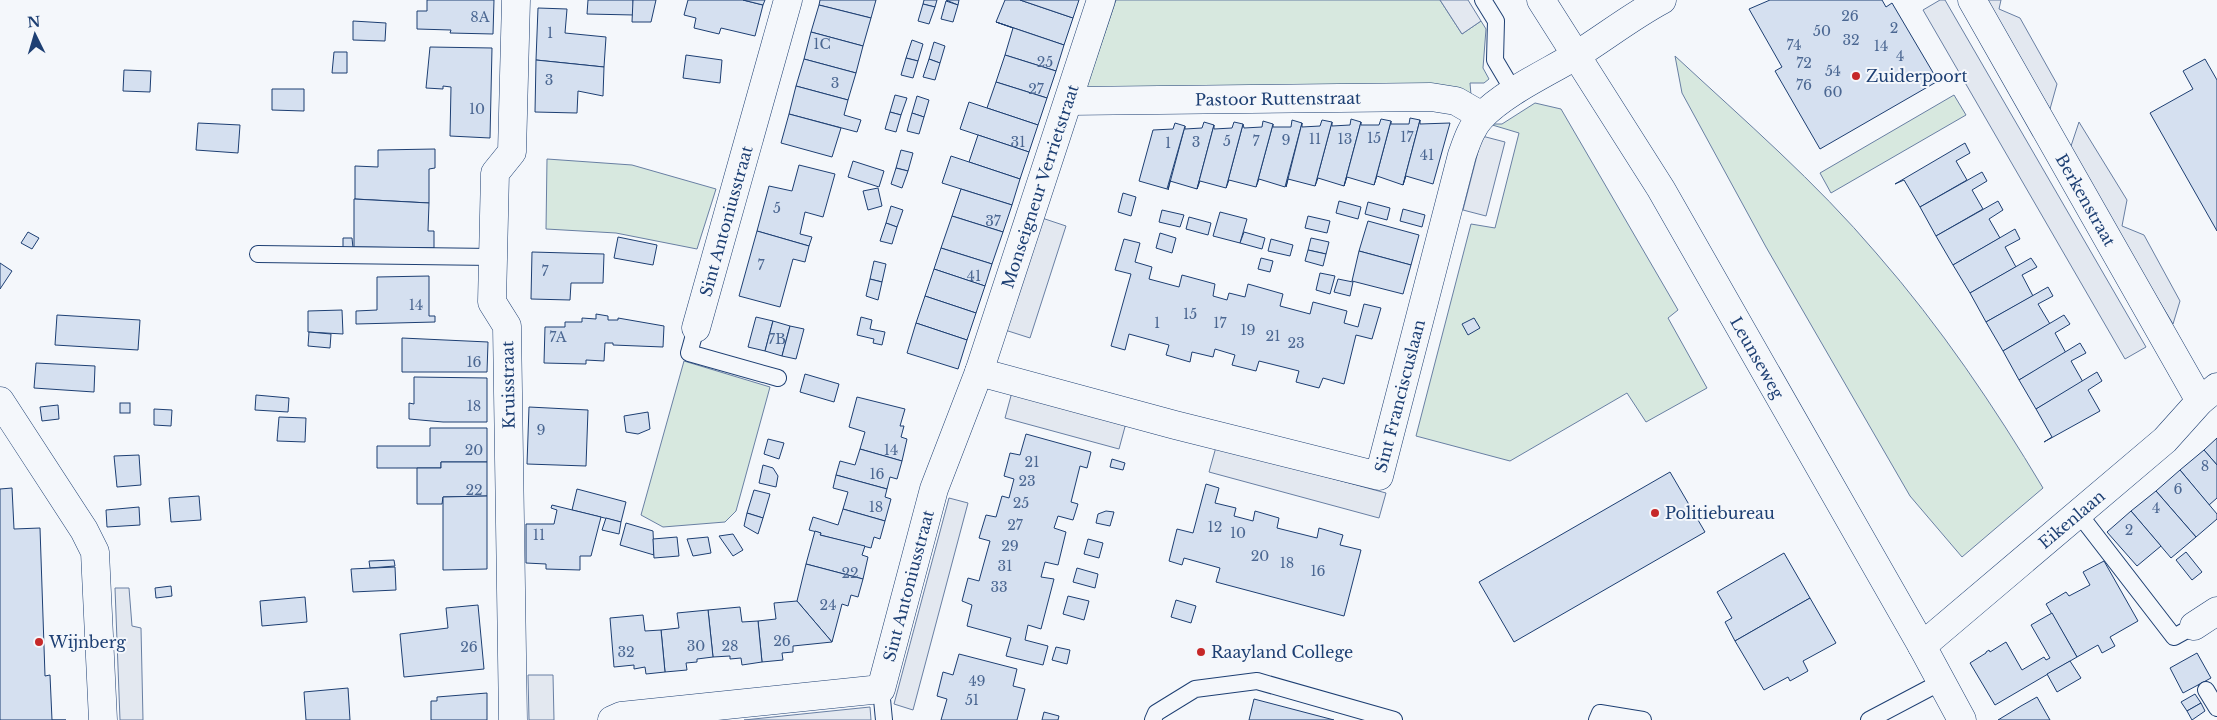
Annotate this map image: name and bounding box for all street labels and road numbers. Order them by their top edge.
street label: Monseigneur Verrietstraat [997,82,1083,291]
street label: Pastoor Ruttenstraat [1195,88,1361,110]
street label: Sint Antoniusstraat [695,143,757,299]
street label: Berkenstraat [2051,150,2120,250]
street label: Leunseweg [1726,313,1789,402]
street label: Sint Franciscuslaan [1370,317,1429,475]
street label: Kruisstraat [497,341,519,429]
street label: Eikenlaan [2034,486,2109,553]
street label: Sint Antoniusstraat [879,508,938,664]

